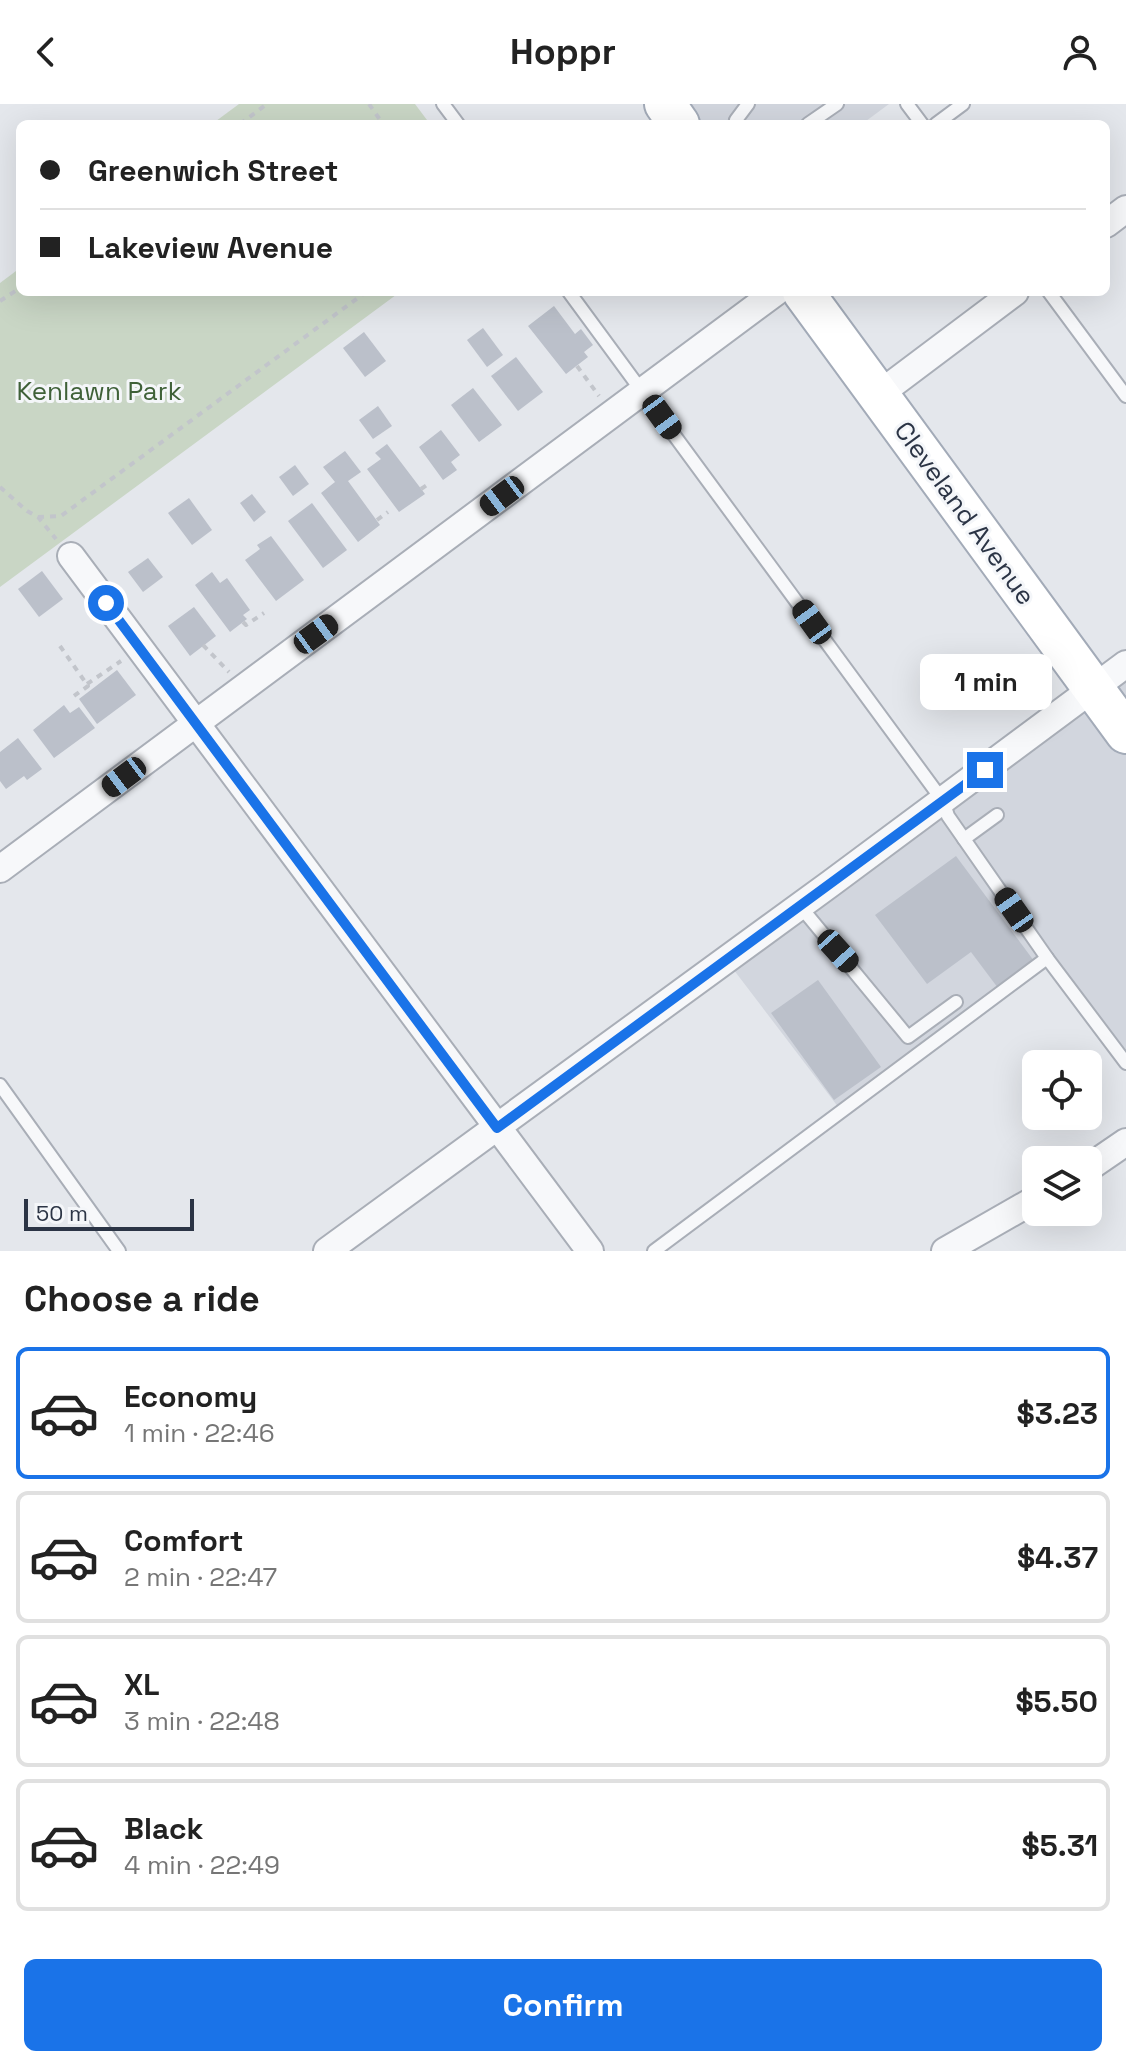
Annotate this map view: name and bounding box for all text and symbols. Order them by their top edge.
text: Hoppr [510,29,616,75]
icon: back [24,30,68,74]
icon: person [1058,30,1102,74]
text: Greenwich Street [88,151,339,190]
text: Lakeview Avenue [88,228,333,267]
park label: Kenlawn Park [16,374,182,408]
car [638,391,686,443]
street label: Cleveland Avenue [887,414,1043,612]
car [476,472,528,520]
route start [88,585,124,621]
car [788,596,836,648]
car [290,610,342,658]
callout: 1 min [919,654,1051,710]
text: 1 min [954,665,1018,699]
route end [967,752,1003,788]
car [98,753,150,801]
car [990,883,1038,937]
car [813,925,863,977]
map controls [1022,1050,1102,1226]
button: locate [1022,1050,1102,1130]
button: layers [1022,1146,1102,1226]
scale bar [24,1195,194,1231]
text: 50 m [36,1199,88,1227]
text: Choose a ride [24,1276,260,1322]
icon: car [28,1377,100,1449]
text: Economy [124,1377,257,1416]
text: $3.23 [1017,1394,1098,1433]
text: 1 min · 22:46 [124,1416,275,1450]
icon: car [28,1521,100,1593]
text: Comfort [124,1521,243,1560]
text: $4.37 [1017,1538,1098,1577]
text: 2 min · 22:47 [124,1560,277,1594]
icon: car [28,1665,100,1737]
text: XL [124,1665,160,1704]
text: $5.50 [1015,1682,1098,1721]
text: 3 min · 22:48 [124,1704,280,1738]
icon: car [28,1809,100,1881]
text: Black [124,1809,203,1848]
text: $5.31 [1022,1826,1098,1865]
text: 4 min · 22:49 [124,1848,280,1882]
button: Confirm [24,1959,1102,2051]

